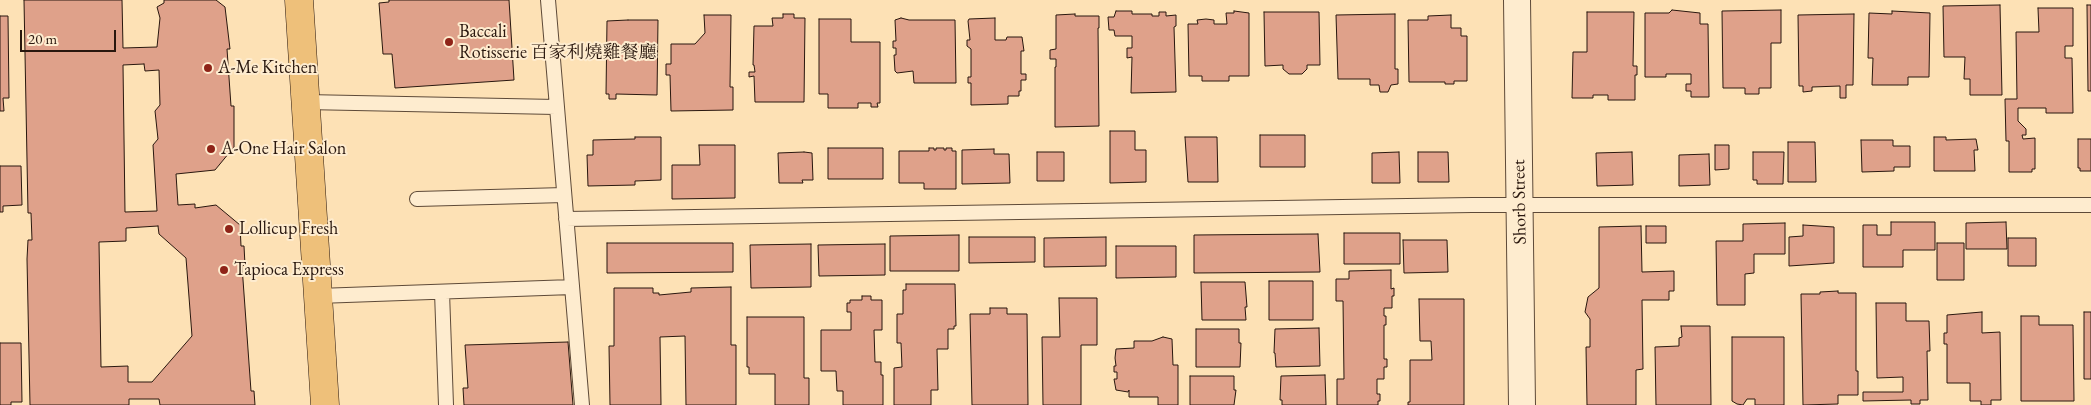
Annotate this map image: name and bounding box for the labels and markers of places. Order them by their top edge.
place label: Baccali Rotisserie 百家利燒雞餐廳 [459,21,656,64]
marker: Baccali Rotisserie 百家利燒雞餐廳 [443,36,455,48]
place label: A-Me Kitchen [218,57,317,79]
marker: A-Me Kitchen [202,62,214,74]
place label: A-One Hair Salon [221,138,346,160]
marker: A-One Hair Salon [205,143,217,155]
place label: Lollicup Fresh [239,218,338,240]
marker: Lollicup Fresh [223,223,235,235]
place label: Tapioca Express [234,259,344,281]
marker: Tapioca Express [218,264,230,276]

